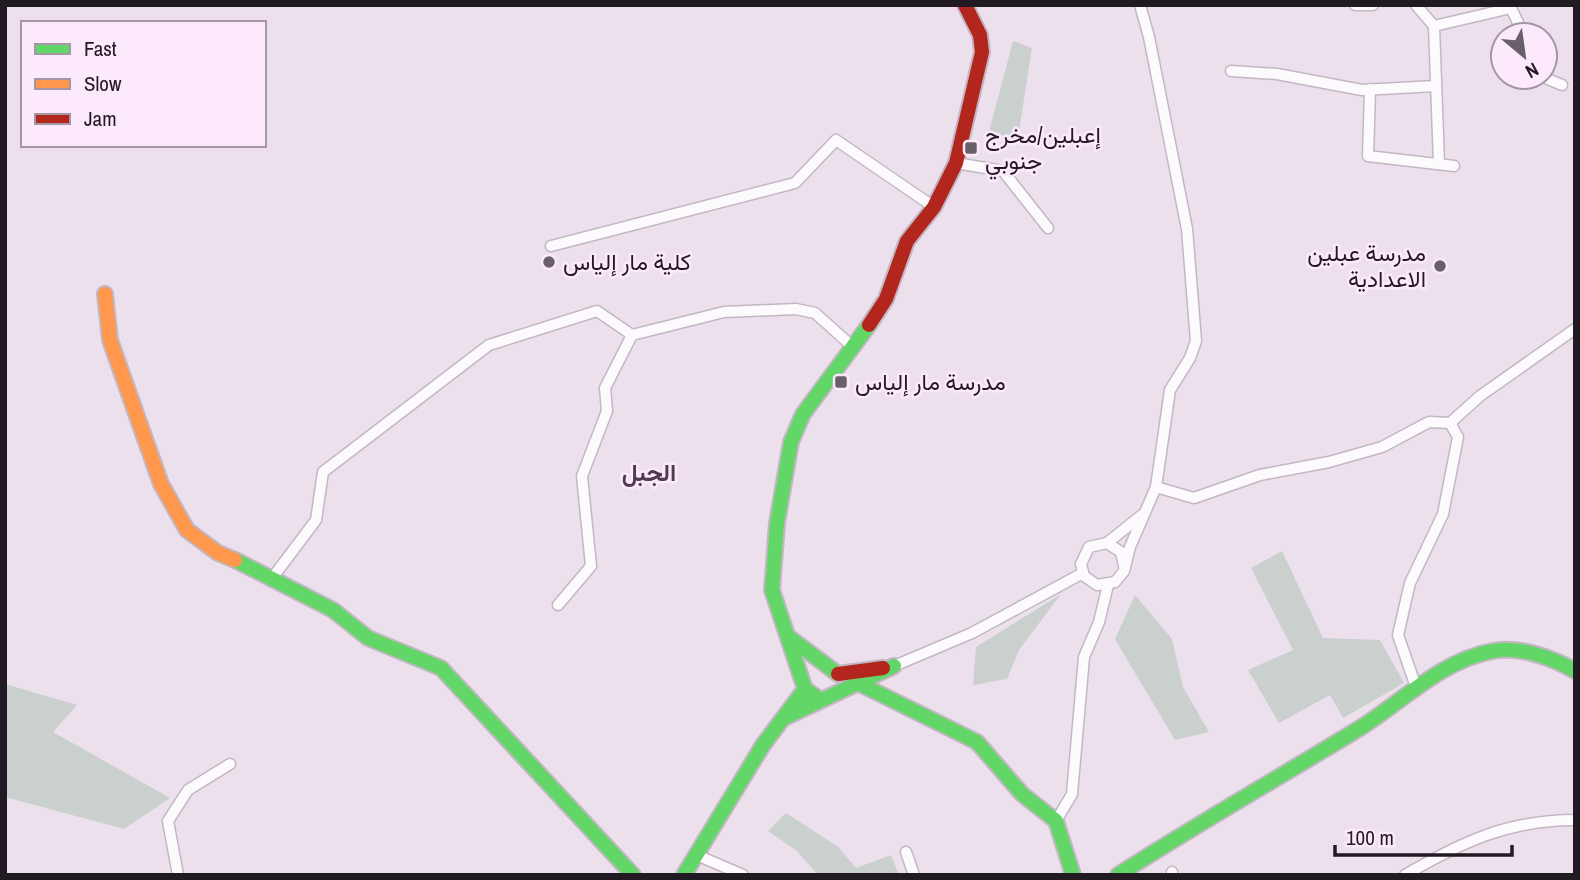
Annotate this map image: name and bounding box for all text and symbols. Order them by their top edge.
legend [21,21,266,147]
north arrow [1489,21,1559,91]
text: Fast [84,34,117,63]
text: N [1521,57,1543,85]
text: Slow [84,69,122,98]
text: Jam [84,104,117,133]
place label: إعبلين/مخرج جنوبي [985,119,1101,180]
marker: إعبلين/مخرج جنوبي [963,140,979,156]
place label: مدرسة عبلين الاعدادية [1307,237,1426,294]
place label: كلية مار إلياس [563,246,691,277]
marker: كلية مار إلياس [541,254,557,270]
marker: مدرسة عبلين الاعدادية [1432,258,1448,274]
place label: مدرسة مار إلياس [855,366,1006,397]
marker: مدرسة مار إلياس [833,374,849,390]
district label: الجبل [622,456,676,488]
scale bar [1335,814,1512,858]
text: 100 m [1346,823,1394,852]

